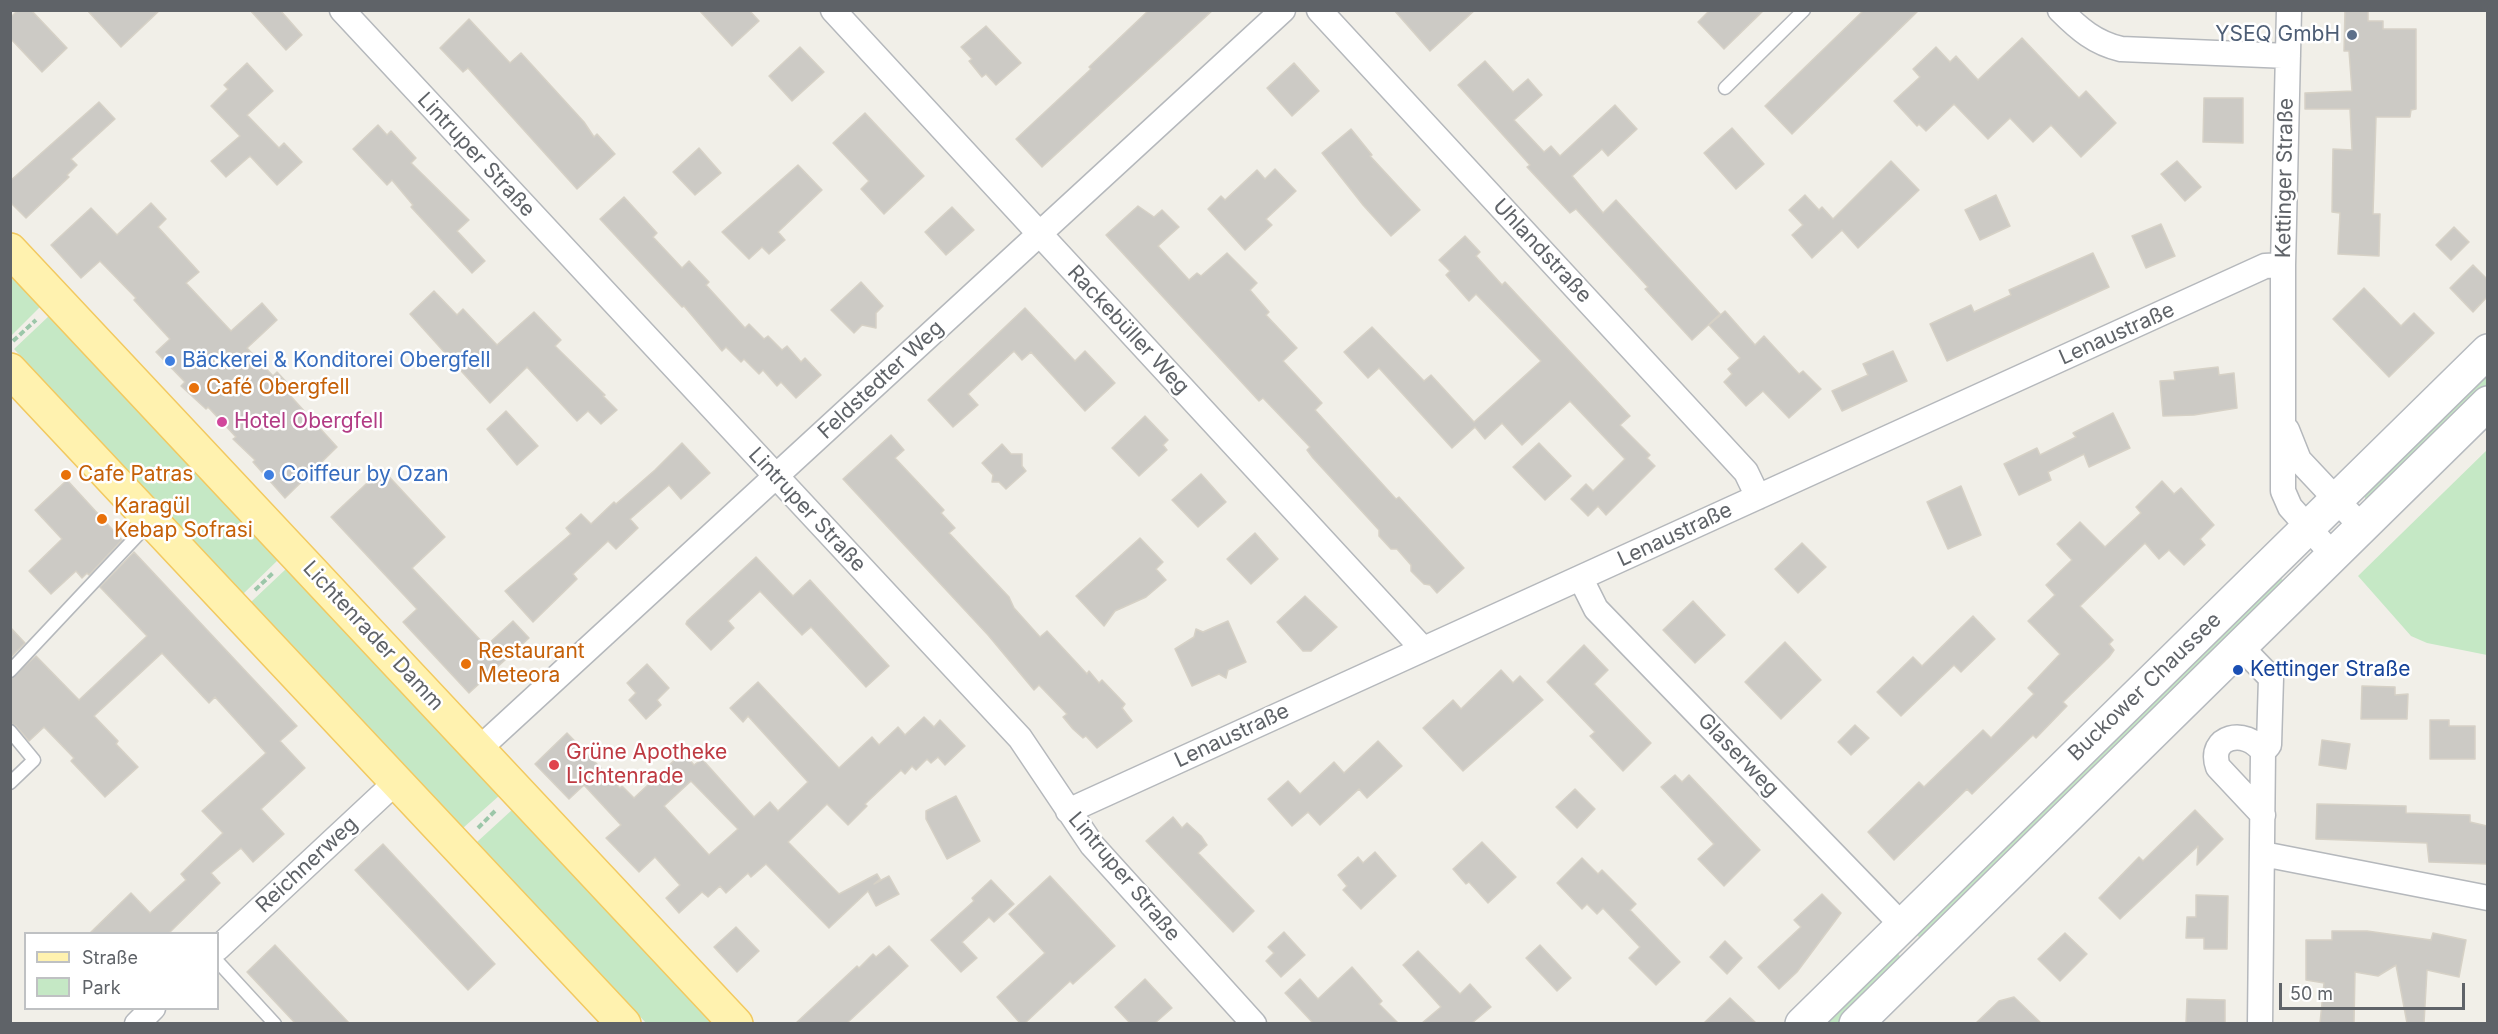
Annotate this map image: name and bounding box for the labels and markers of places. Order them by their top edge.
place label: YSEQ GmbH [2215,22,2340,48]
marker: YSEQ GmbH [2345,28,2359,42]
place label: Bäckerei & Konditorei Obergfell [182,348,490,374]
marker: Bäckerei & Konditorei Obergfell [163,354,177,368]
place label: Café Obergfell [206,375,350,401]
marker: Café Obergfell [187,381,201,395]
place label: Hotel Obergfell [234,409,383,435]
marker: Hotel Obergfell [215,415,229,429]
place label: Cafe Patras [78,462,193,488]
place label: Coiffeur by Ozan [281,462,449,488]
marker: Cafe Patras [59,468,73,482]
marker: Coiffeur by Ozan [262,468,276,482]
place label: Karagül Kebap Sofrasi [114,494,253,544]
marker: Karagül Kebap Sofrasi [95,512,109,526]
place label: Restaurant Meteora [478,639,585,689]
marker: Restaurant Meteora [459,657,473,671]
place label: Kettinger Straße [2250,657,2410,683]
marker: Kettinger Straße [2231,663,2245,677]
place label: Grüne Apotheke Lichtenrade [566,740,727,790]
marker: Grüne Apotheke Lichtenrade [547,758,561,772]

